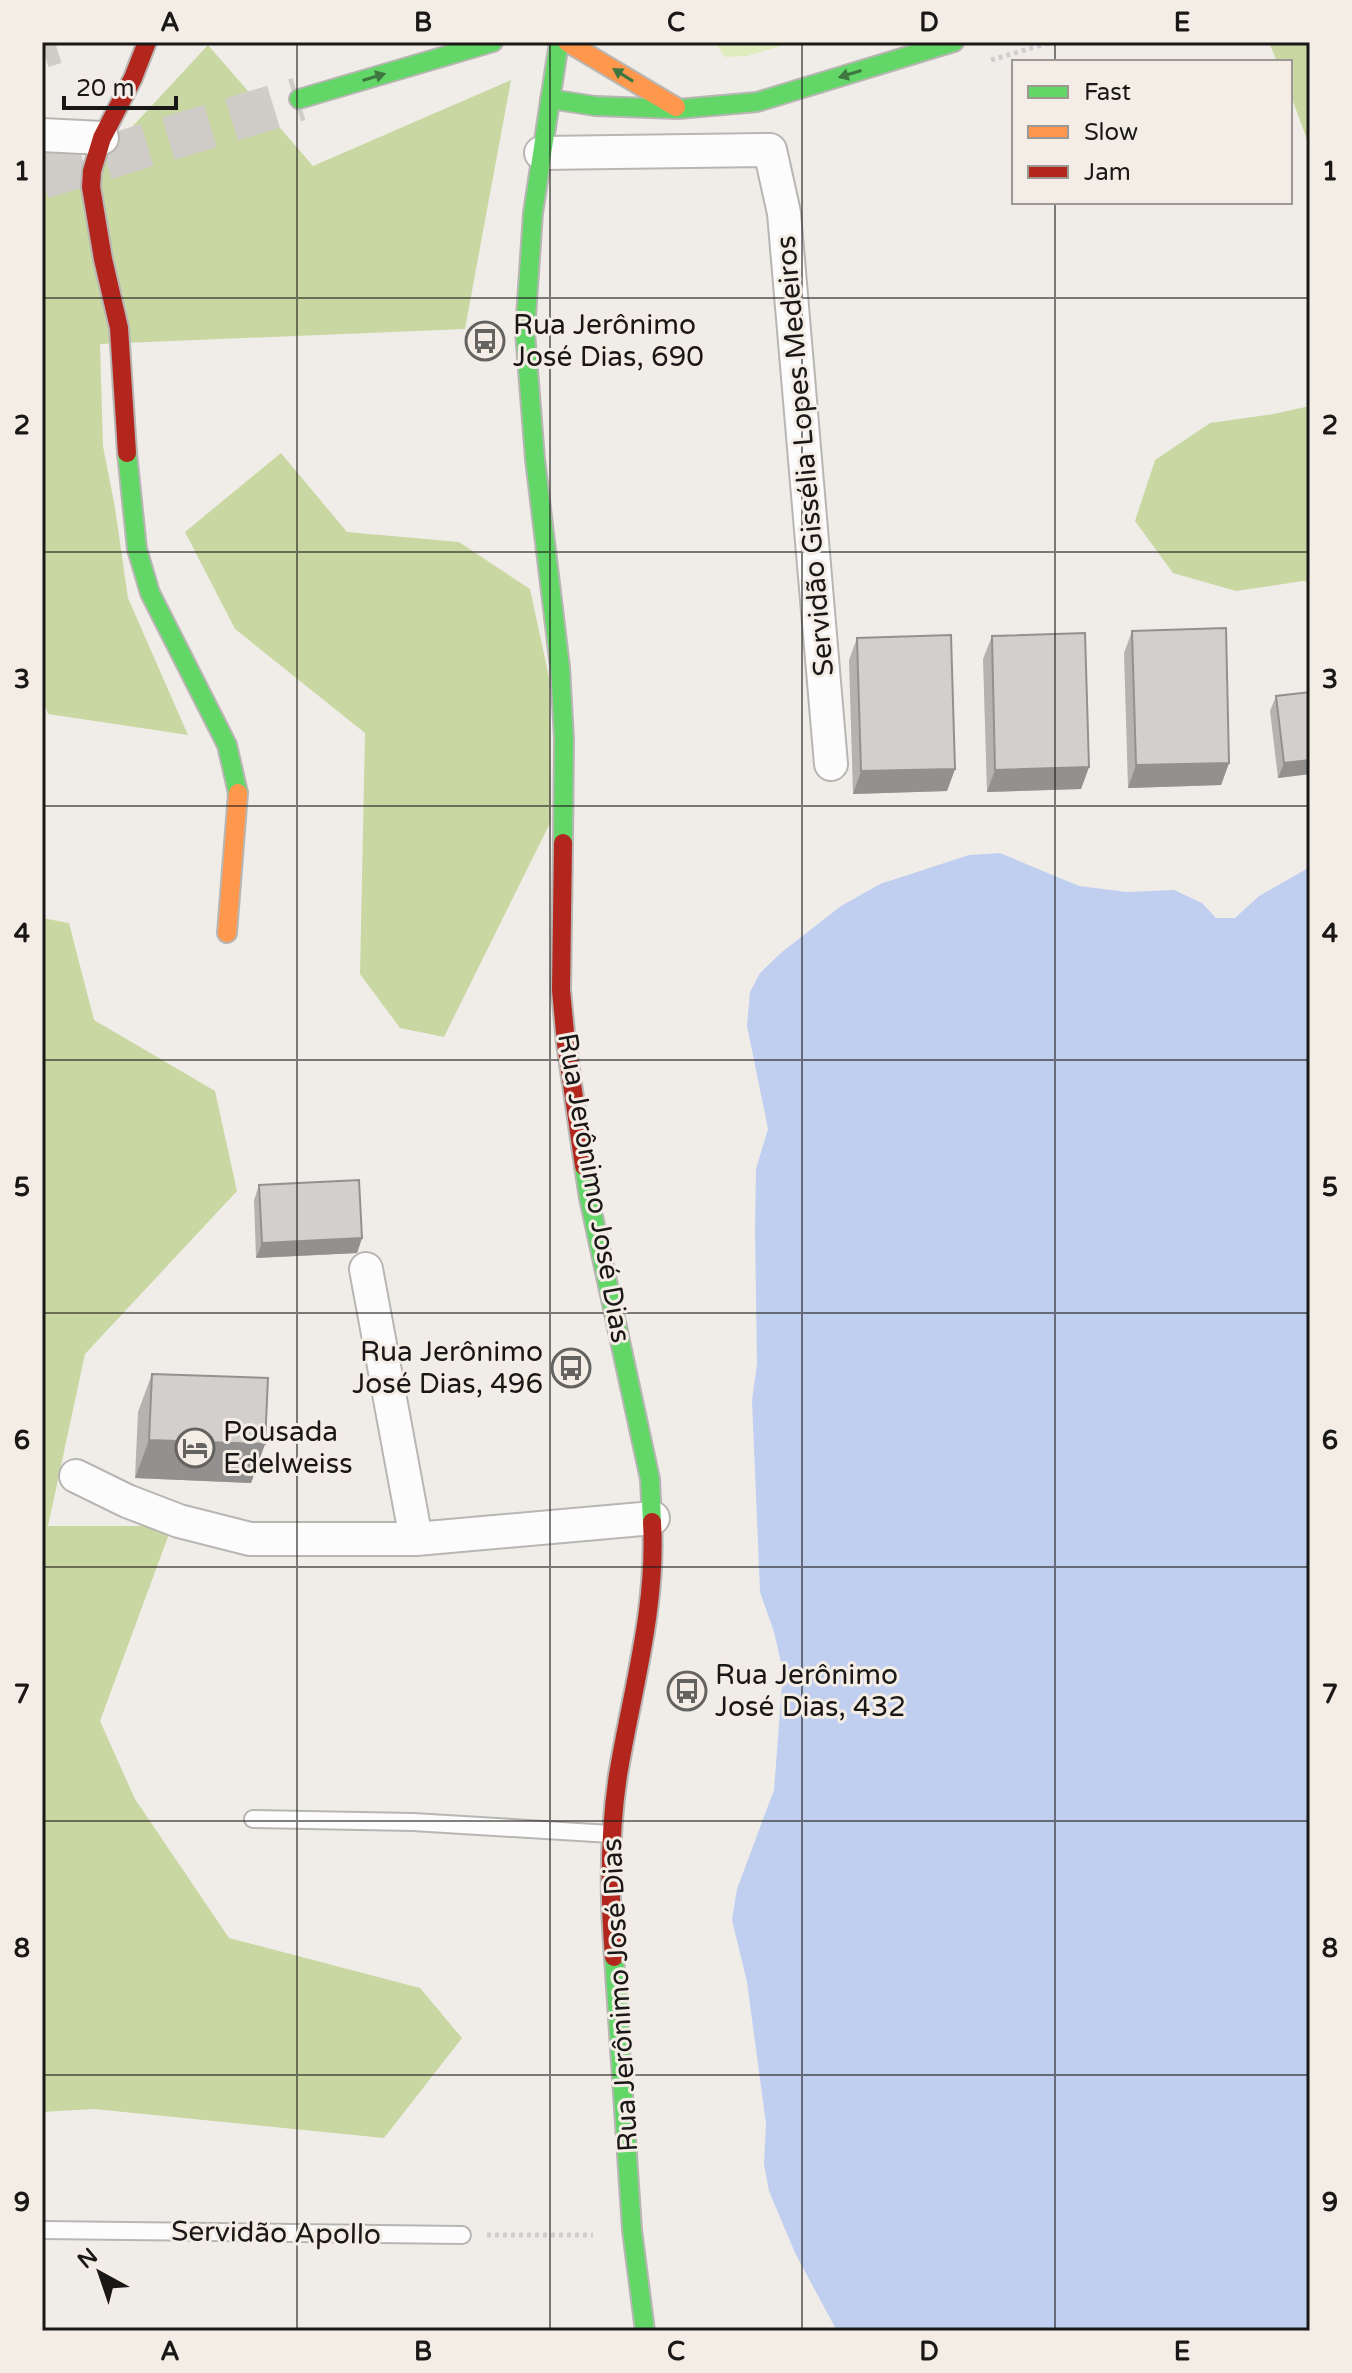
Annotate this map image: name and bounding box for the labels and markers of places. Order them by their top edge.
place label: Rua Jerônimo José Dias, 690 [513,308,704,374]
bus stop icon: Rua Jerônimo José Dias, 690 [464,320,506,362]
place label: Rua Jerônimo José Dias, 496 [352,1335,543,1401]
bus stop icon: Rua Jerônimo José Dias, 496 [550,1347,592,1389]
place label: Pousada Edelweiss [223,1415,353,1481]
hotel icon: Pousada Edelweiss [174,1427,216,1469]
place label: Rua Jerônimo José Dias, 432 [715,1658,906,1724]
bus stop icon: Rua Jerônimo José Dias, 432 [666,1670,708,1712]

